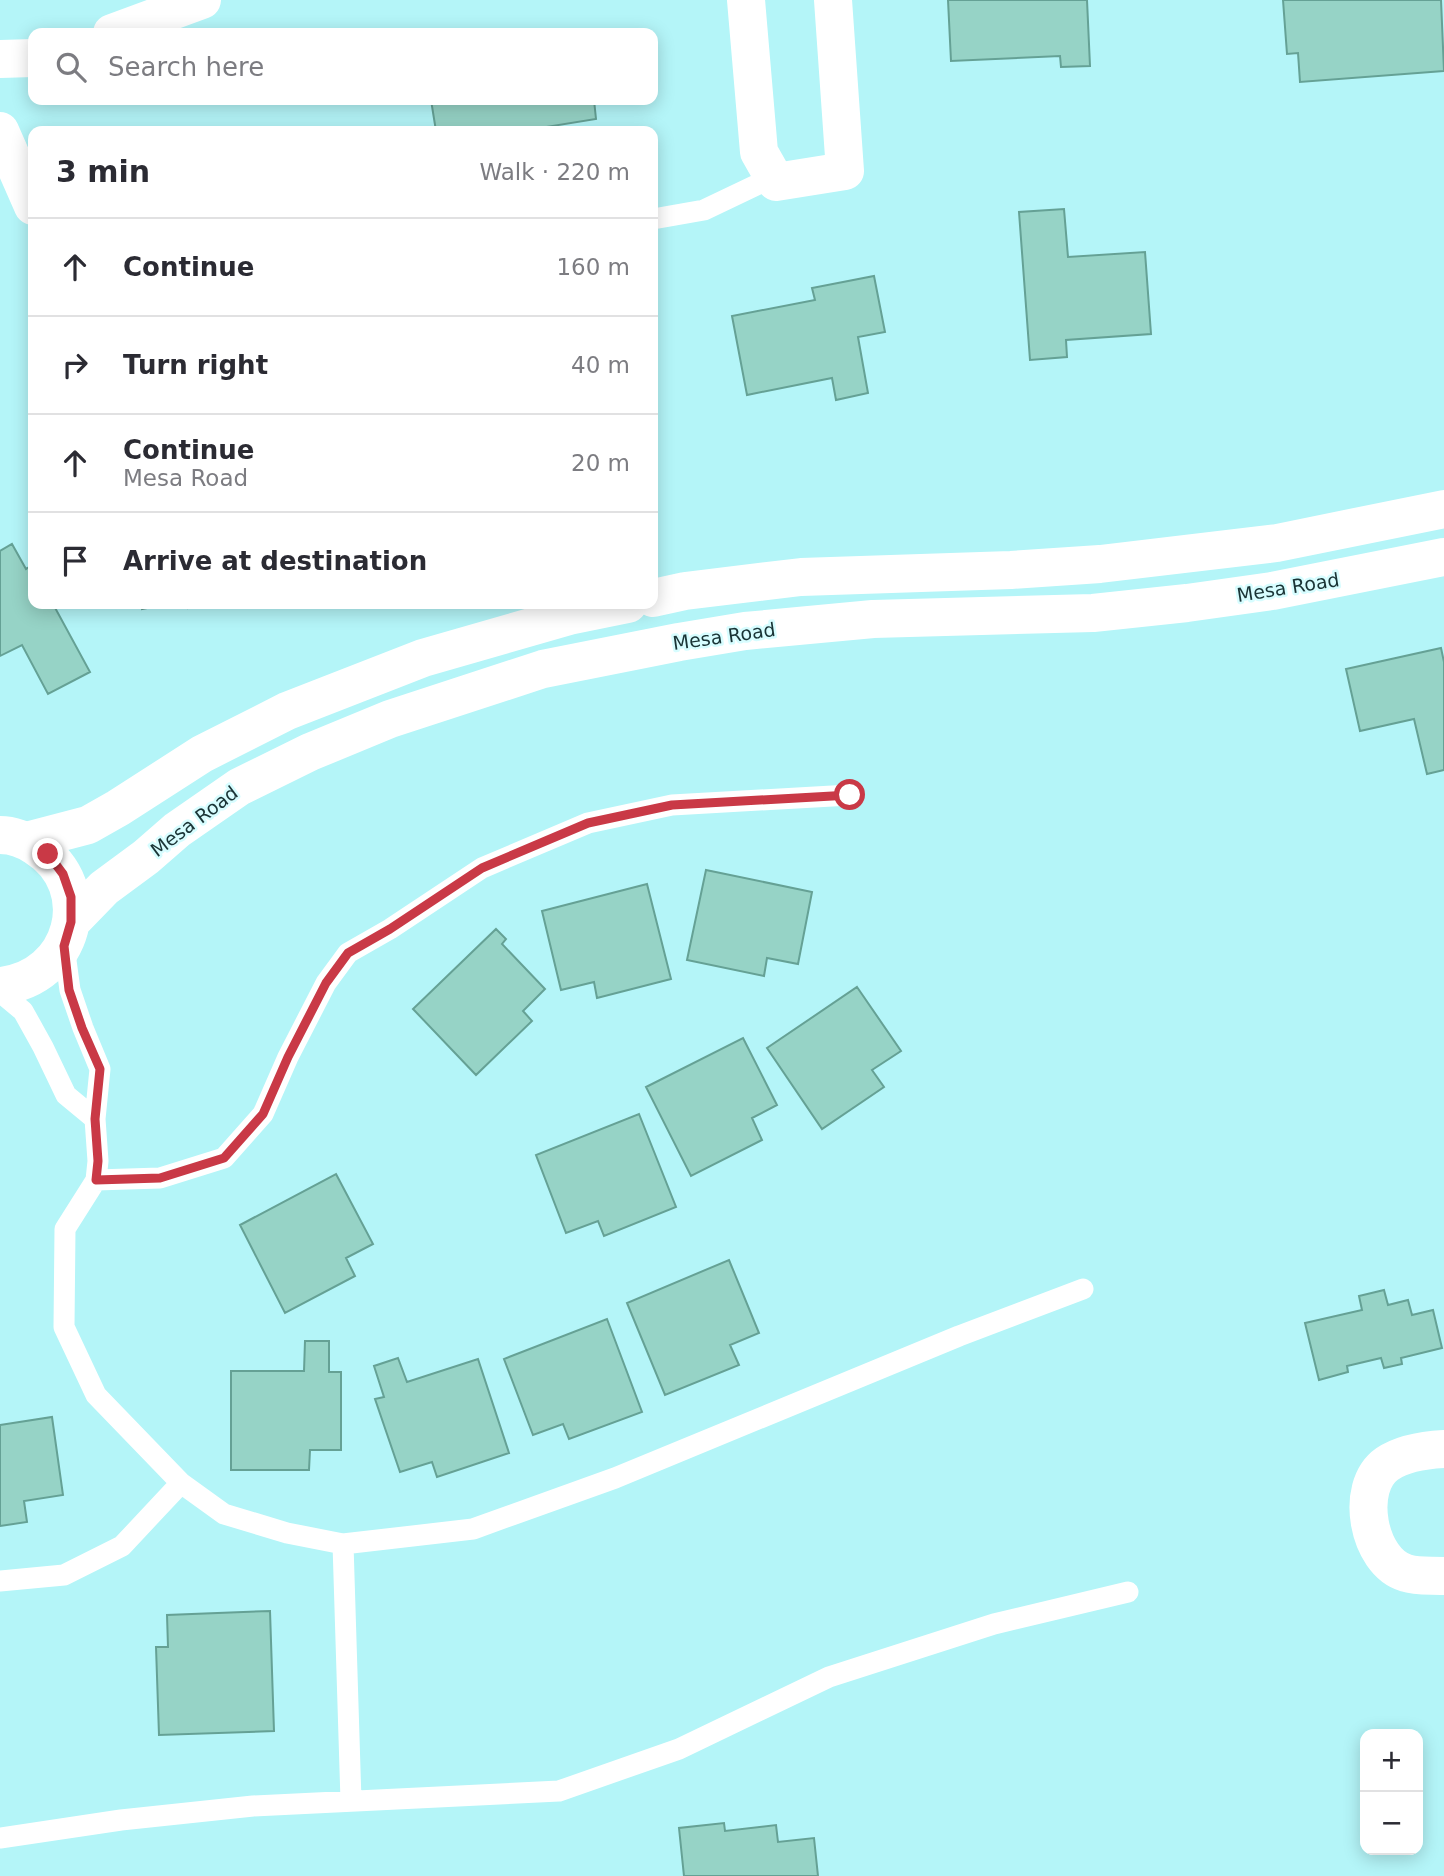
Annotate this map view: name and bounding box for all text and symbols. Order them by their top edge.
search box [28,28,658,105]
icon: search [52,48,90,86]
text: Search here [108,52,264,82]
text: 3 min [56,154,150,189]
text: Walk · 220 m [479,159,630,185]
icon: ahead [56,248,94,286]
text: Continue [123,252,254,282]
text: 160 m [556,254,630,280]
icon: right [56,346,94,384]
text: Turn right [123,350,268,380]
text: 40 m [571,352,630,378]
text: Continue [123,435,254,465]
icon: ahead [56,444,94,482]
text: 20 m [571,450,630,476]
text: Mesa Road [123,465,248,491]
icon: arrive [56,542,94,580]
text: Arrive at destination [123,546,427,576]
street label: Mesa Road [1235,568,1341,606]
street label: Mesa Road [671,618,777,654]
route start [834,779,865,810]
street label: Mesa Road [146,781,242,861]
route end [32,838,63,869]
map controls [1360,1729,1423,1855]
button: + [1360,1729,1423,1792]
button: − [1360,1792,1423,1855]

